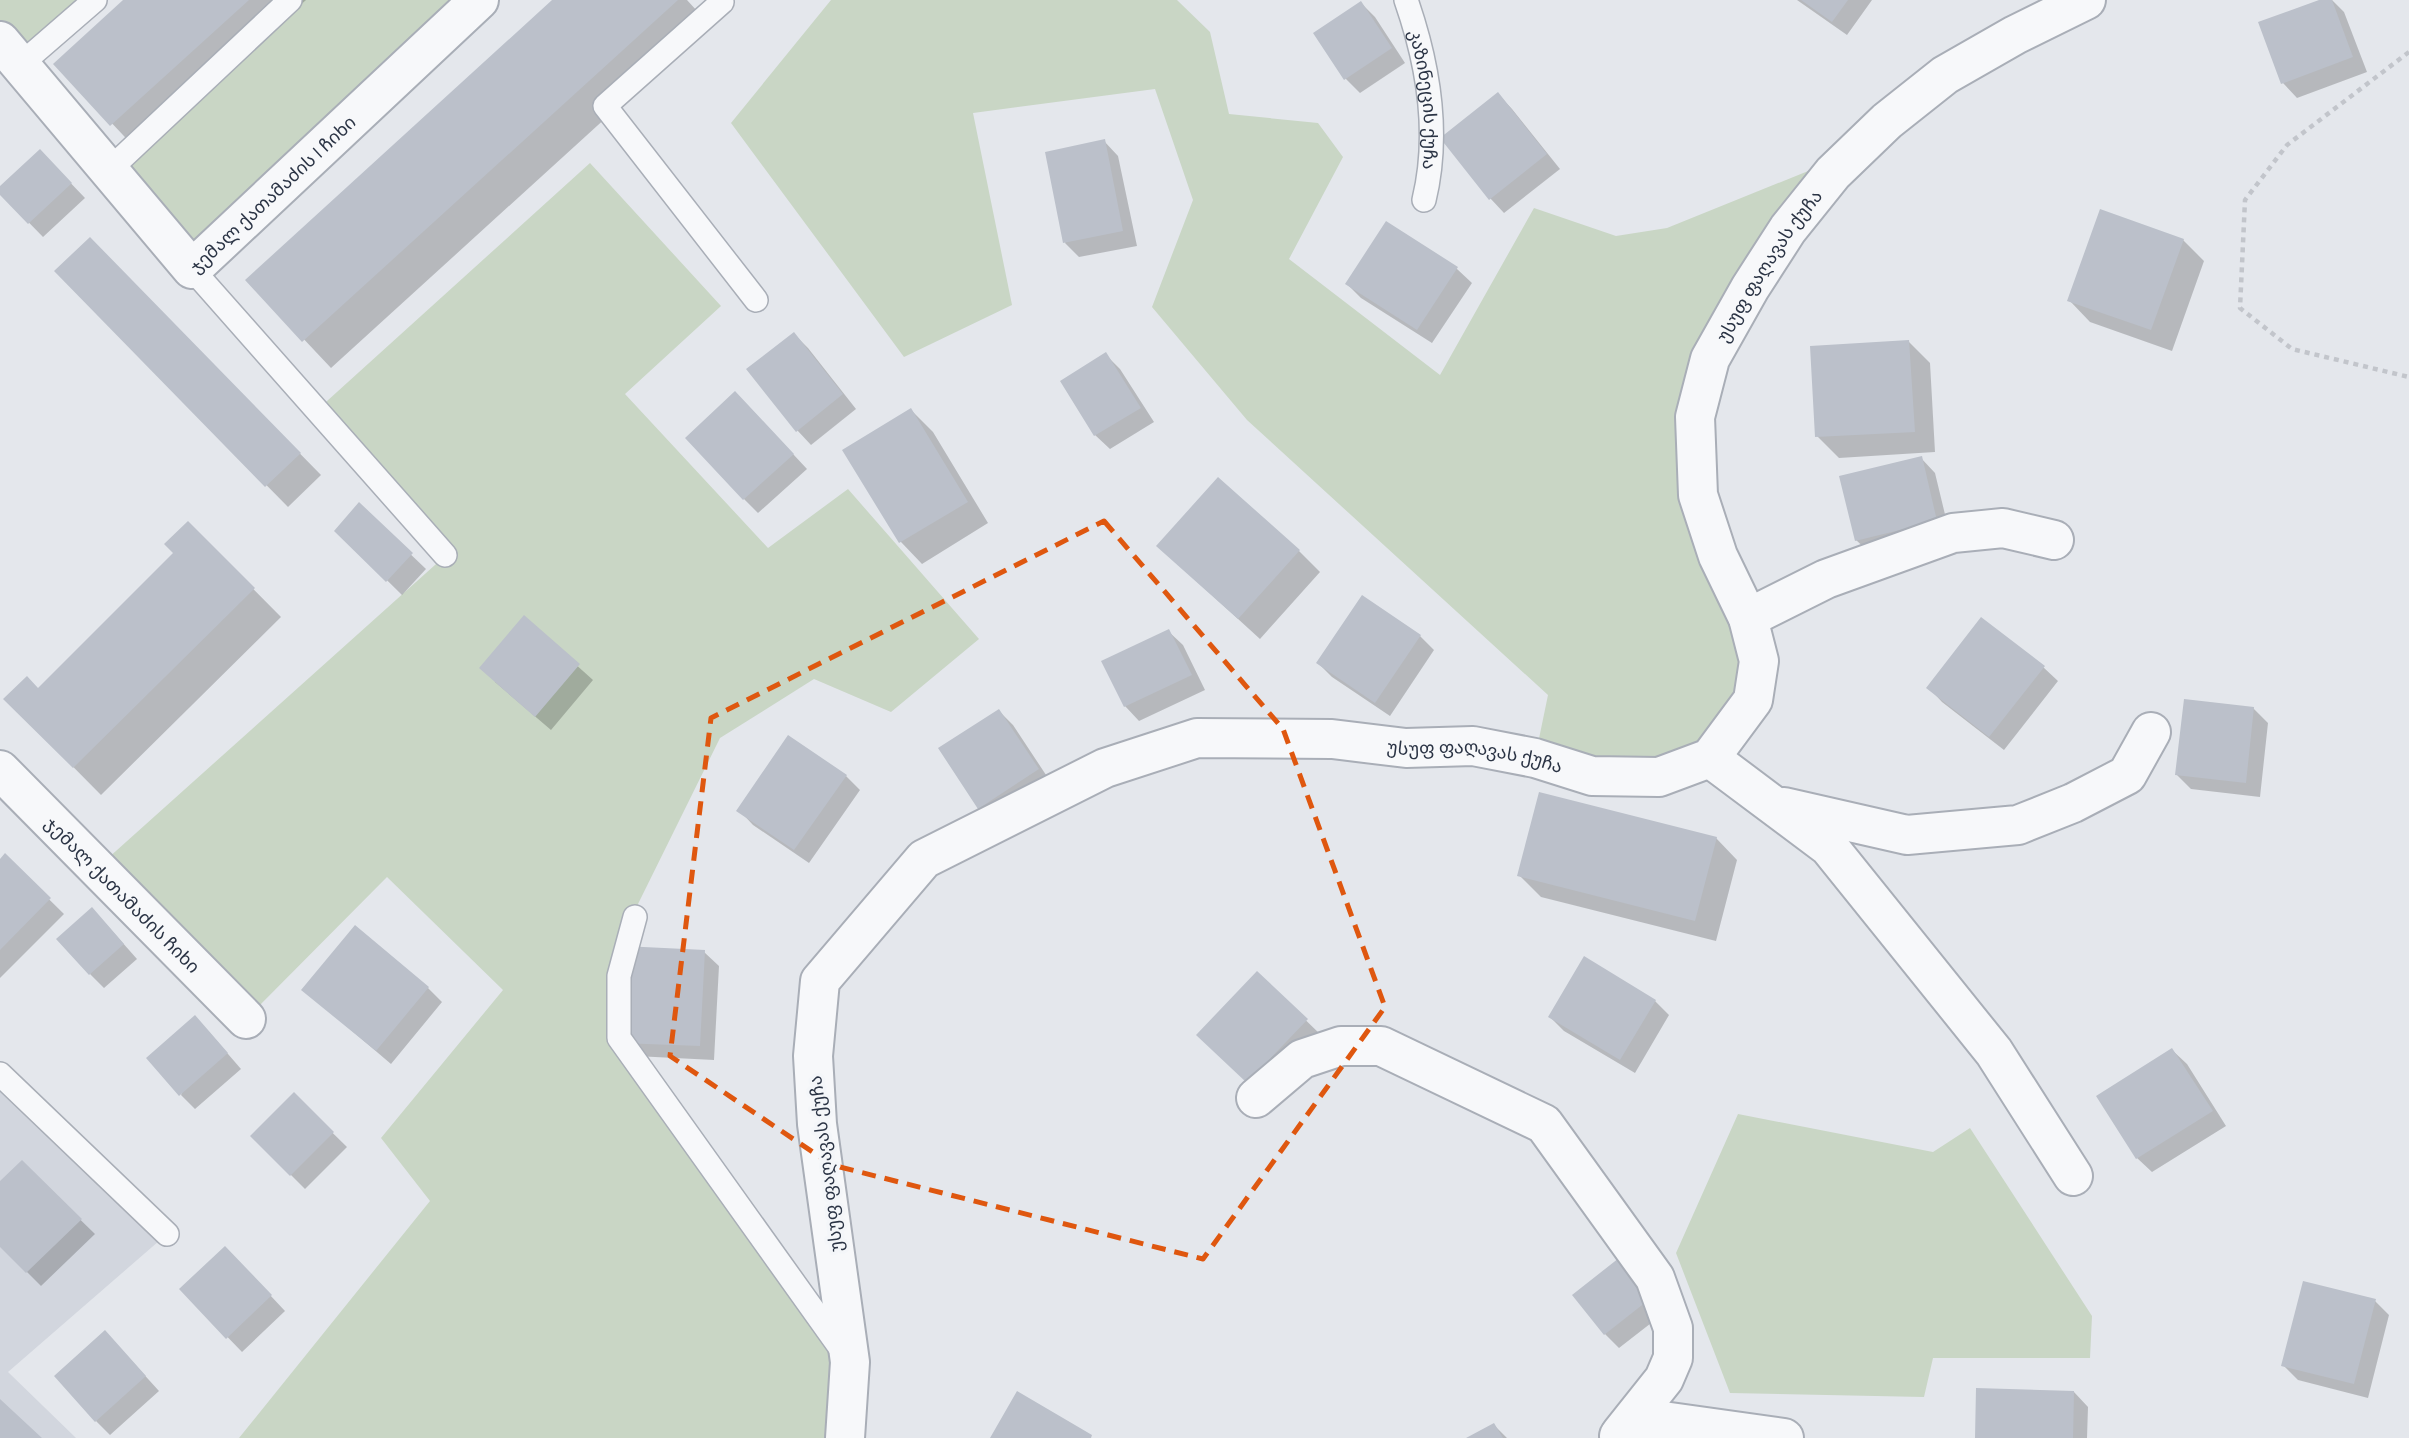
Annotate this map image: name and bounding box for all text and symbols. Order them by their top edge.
street label: კაზინეცის ქუჩა [1404,27,1441,171]
street label: ჯემალ ქათამაძის I ჩიხი [185,111,359,278]
street label: უსუფ ფაღავას ქუჩა [1712,186,1826,346]
street label: უსუფ ფაღავას ქუჩა [1386,736,1565,776]
street label: ჯემალ ქათამაძის ჩიხი [40,812,204,977]
street label: უსუფ ფაღავას ქუჩა [804,1074,848,1253]

